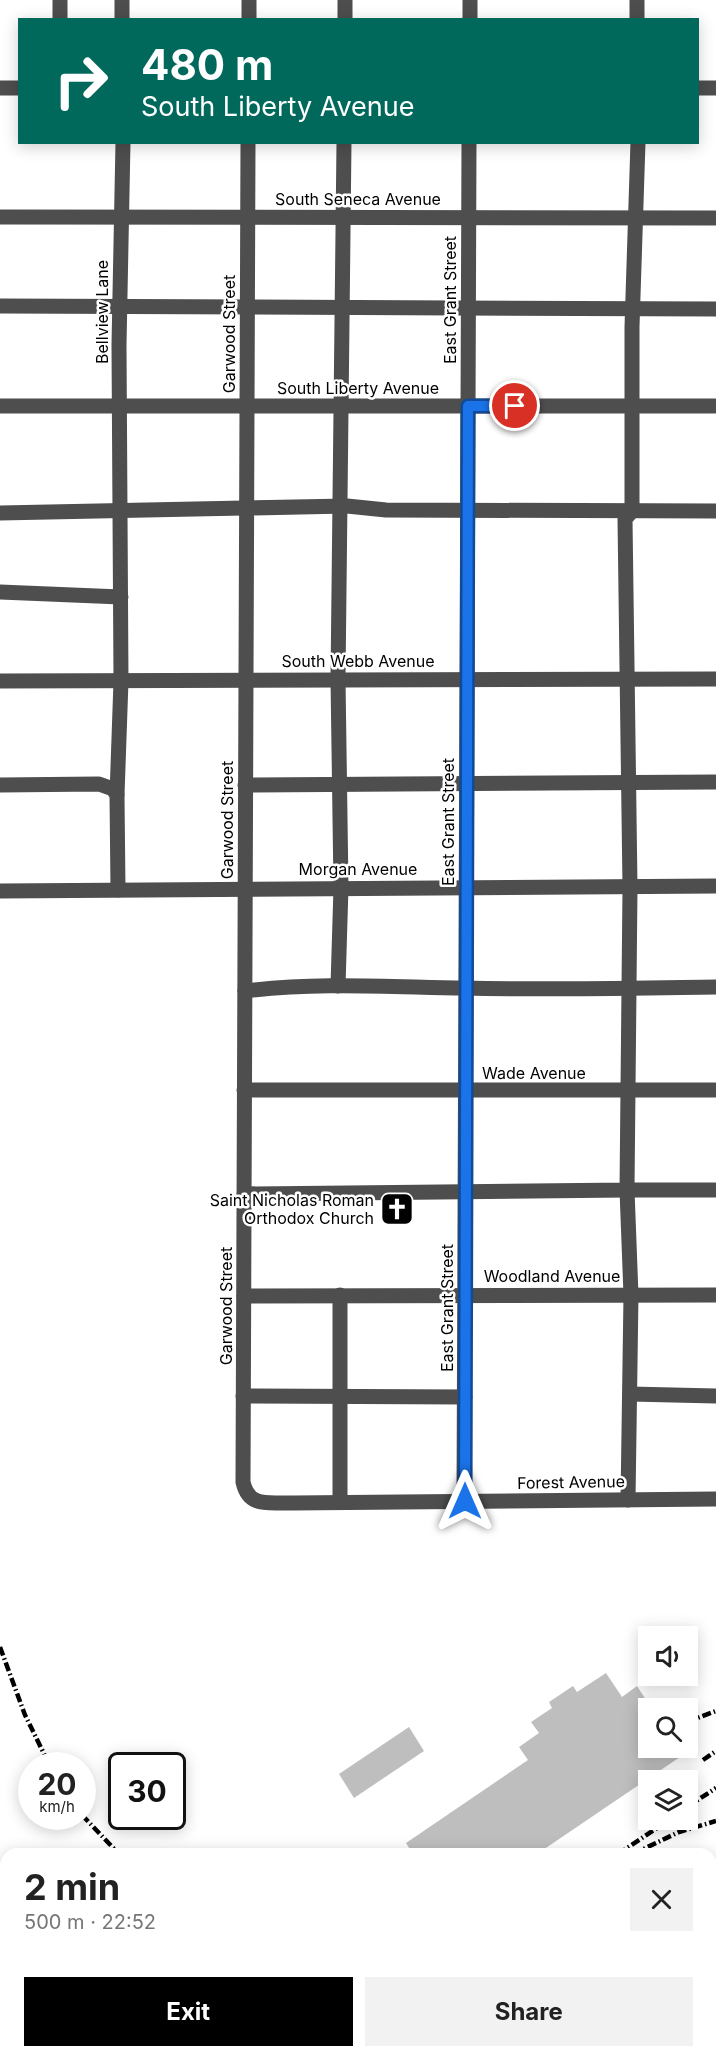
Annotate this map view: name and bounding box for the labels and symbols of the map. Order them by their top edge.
street label: South Seneca Avenue [275,189,441,209]
street label: East Grant Street [440,236,460,364]
street label: Bellview Lane [92,260,112,364]
street label: Garwood Street [219,275,239,393]
street label: South Liberty Avenue [277,378,439,398]
pin [489,380,540,431]
street label: South Webb Avenue [281,651,435,671]
street label: East Grant Street [438,758,458,886]
street label: Garwood Street [217,761,237,879]
street label: Morgan Avenue [299,859,417,879]
street label: Wade Avenue [482,1063,586,1083]
place label: Saint Nicholas Roman Orthodox Church [210,1190,374,1228]
church icon: Saint Nicholas Roman Orthodox Church [379,1191,415,1227]
street label: East Grant Street [437,1244,457,1372]
street label: Garwood Street [216,1247,236,1365]
street label: Woodland Avenue [484,1266,620,1286]
position arrow [433,1469,497,1533]
street label: Forest Avenue [517,1471,625,1493]
speed limit sign: 30 [108,1752,186,1830]

